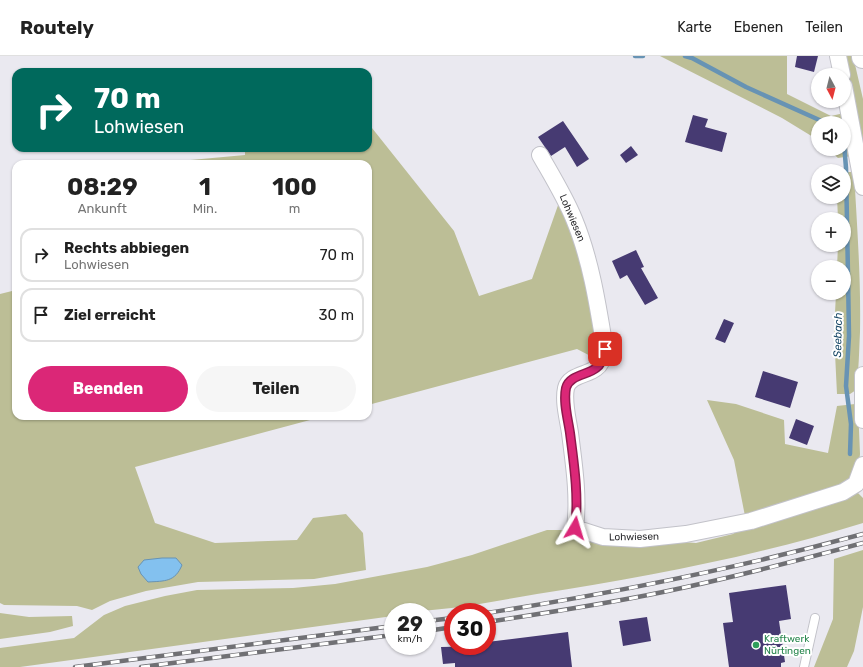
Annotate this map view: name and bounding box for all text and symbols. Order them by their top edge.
text: Routely [20,16,94,39]
text: Karte [677,19,712,36]
text: Ebenen [734,19,783,36]
text: Teilen [805,19,843,36]
north arrow [811,68,851,108]
map controls [811,68,851,300]
text: 70 m [94,82,161,115]
icon: right [28,84,80,136]
text: Lohwiesen [94,116,184,138]
button: sound [811,116,851,156]
button: layers [811,164,851,204]
text: 08:29 [67,173,138,201]
text: 1 [199,173,211,201]
text: 100 [272,173,317,201]
street label: Lohwiesen [557,193,587,243]
text: Ankunft [78,201,127,216]
text: Min. [193,201,217,216]
text: m [289,201,300,216]
button: + [811,212,851,252]
text: Rechts abbiegen [64,239,189,257]
icon: right [30,244,52,266]
text: 70 m [320,246,354,264]
text: Lohwiesen [64,257,129,272]
button: − [811,260,851,300]
icon: arrive [30,304,52,326]
text: Ziel erreicht [64,306,156,324]
text: 30 m [318,306,354,324]
water label: Seebach [831,312,845,358]
pin [588,332,622,366]
icon: arrive [594,338,616,360]
button: Beenden [28,366,188,412]
button: Teilen [196,366,356,412]
position arrow [554,507,596,549]
street label: Lohwiesen [609,531,659,543]
speed limit sign: 30 [444,603,496,655]
text: 29 [397,612,423,636]
text: km/h [398,633,422,645]
place label: Kraftwerk Nürtingen [764,633,811,657]
marker: Kraftwerk Nürtingen [751,640,761,650]

